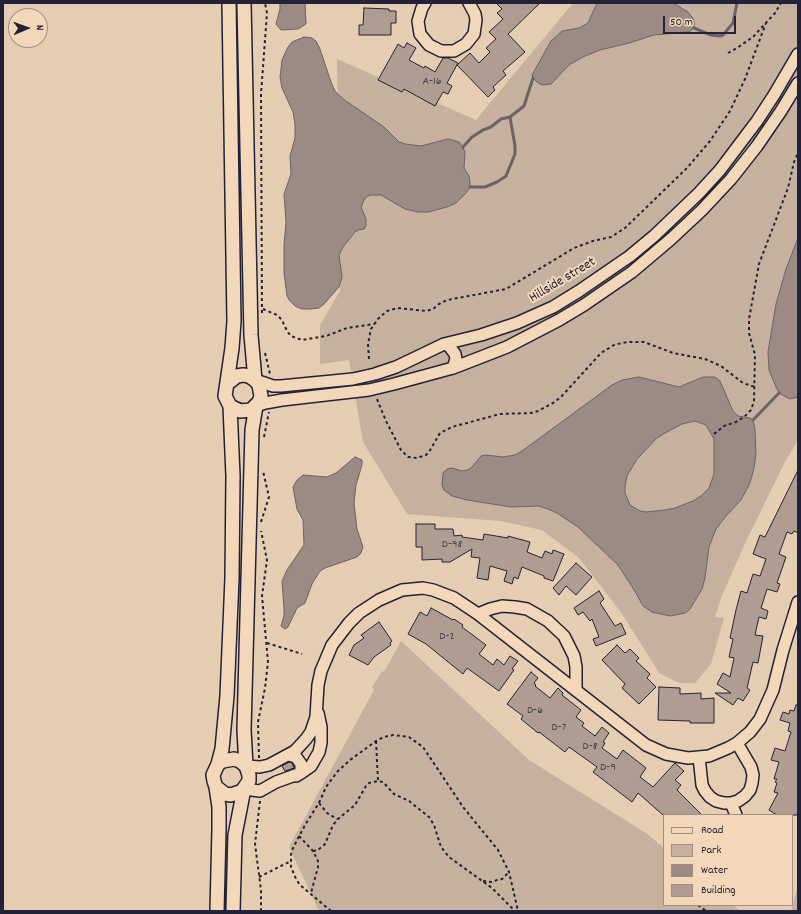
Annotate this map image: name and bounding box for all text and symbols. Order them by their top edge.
north arrow [8,8,48,48]
scale bar [665,8,738,34]
text: 50 m [670,14,693,31]
text: N [31,25,47,31]
house number: A-16 [422,75,442,89]
street label: Hillside street [527,255,599,307]
house number: D-98 [442,538,462,552]
house number: D-2 [439,630,455,644]
house number: D-6 [527,704,543,718]
house number: D-7 [552,721,566,735]
house number: D-8 [582,740,598,754]
house number: D-9 [600,761,616,775]
legend [663,814,793,906]
text: Road [701,822,723,839]
text: Park [701,842,721,859]
text: Water [701,862,728,879]
text: Building [701,882,736,899]

